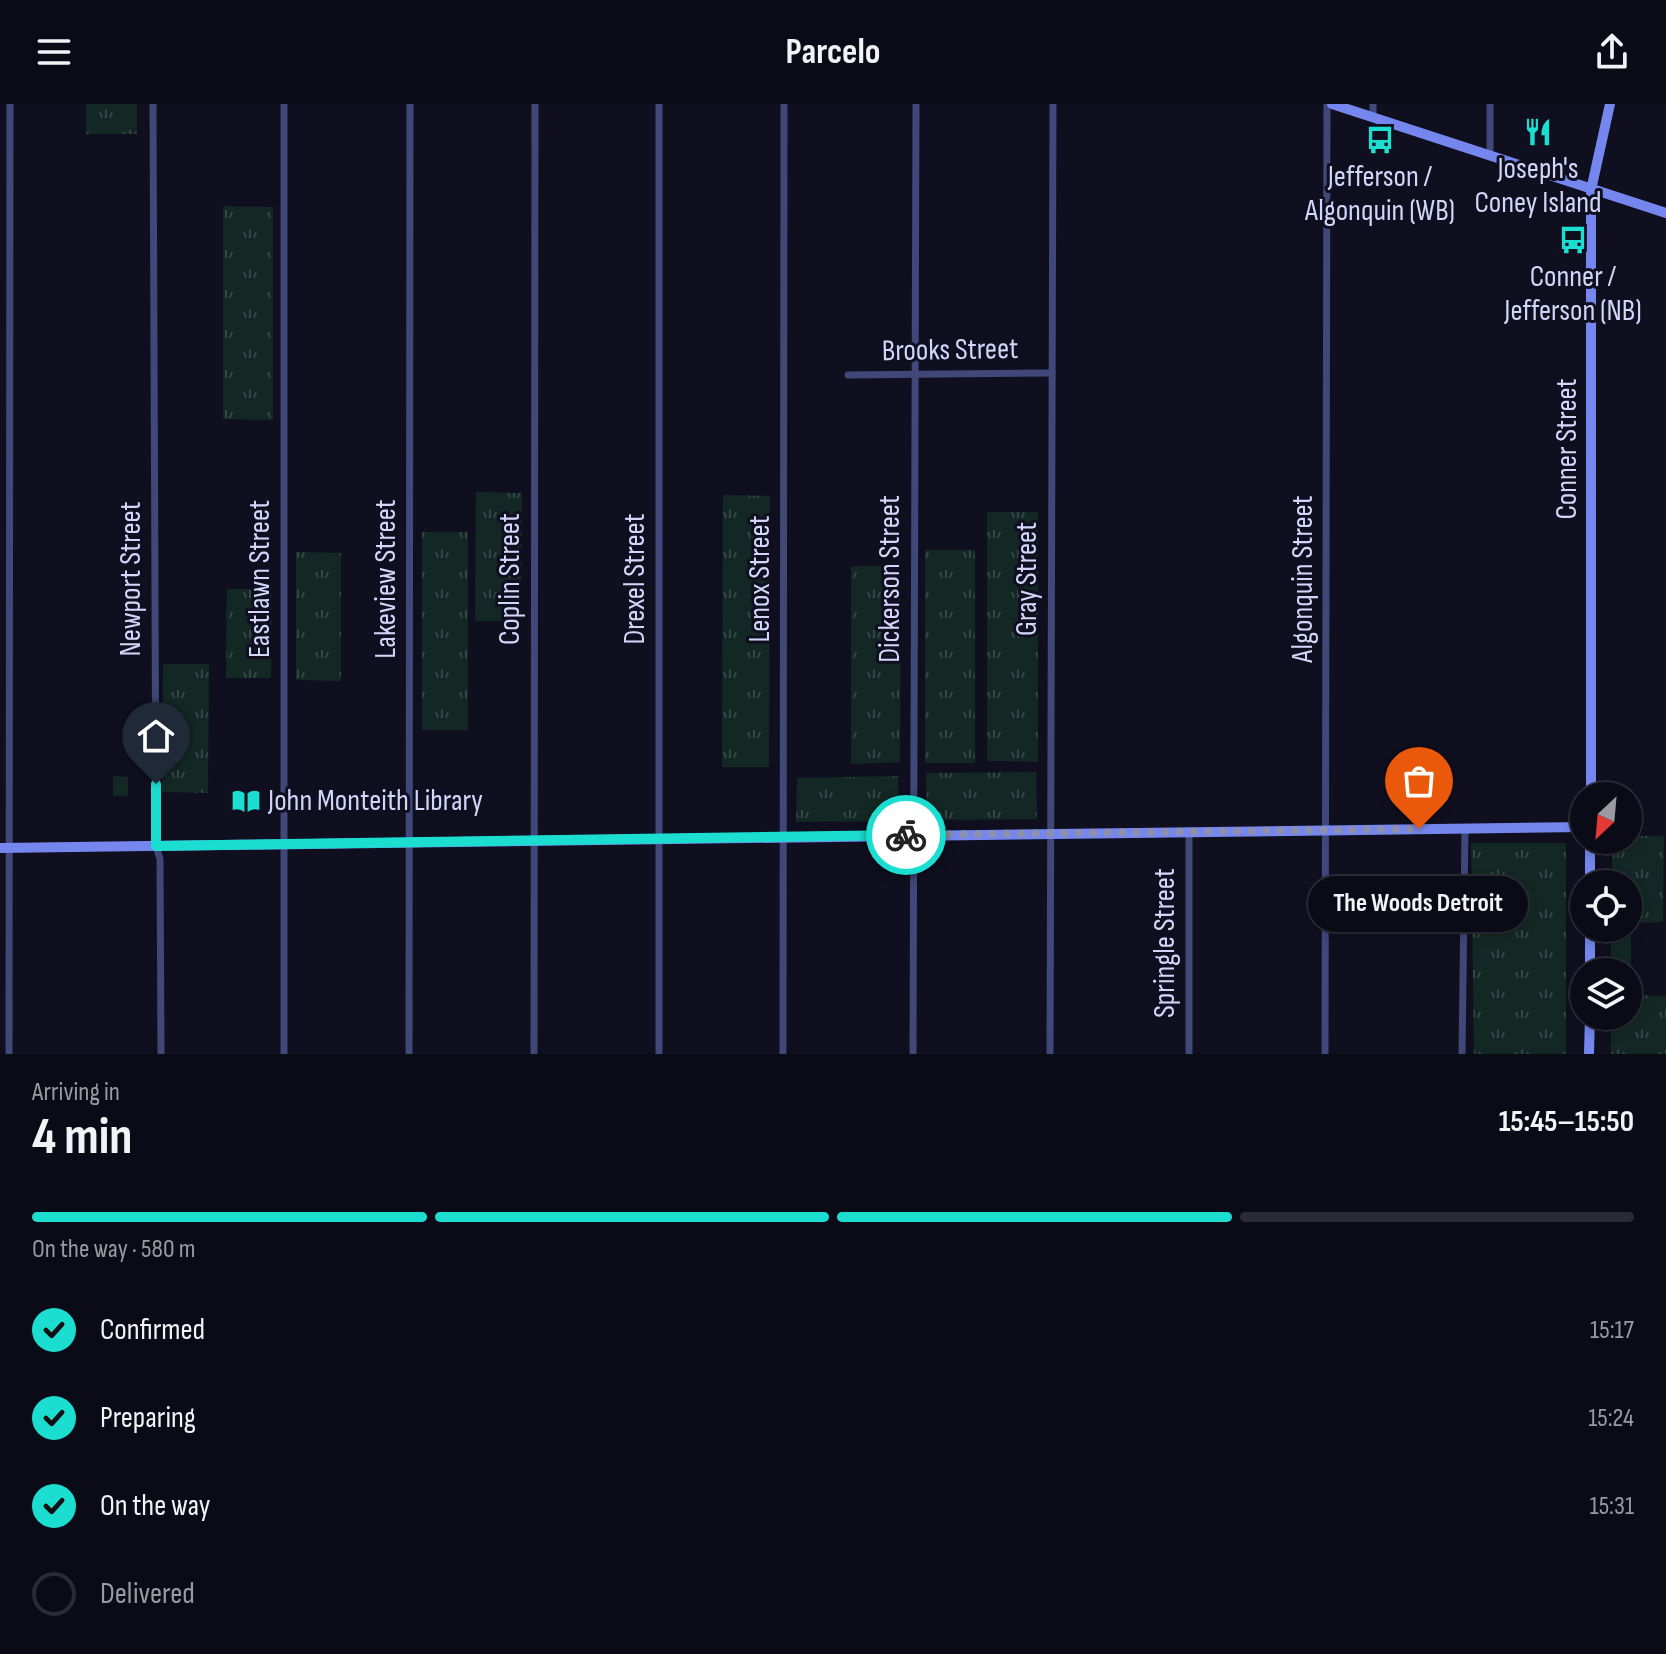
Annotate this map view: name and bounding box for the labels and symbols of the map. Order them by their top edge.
restaurant icon: Joseph's Coney Island [1523,117,1553,147]
bus stop icon: Jefferson / Algonquin (WB) [1365,125,1395,155]
place label: Joseph's Coney Island [1474,151,1602,221]
place label: Jefferson / Algonquin (WB) [1304,159,1455,229]
bus stop icon: Conner / Jefferson (NB) [1558,225,1588,255]
place label: Conner / Jefferson (NB) [1503,259,1642,329]
street label: Brooks Street [882,331,1018,369]
street label: Conner Street [1549,378,1585,520]
street label: Dickerson Street [872,495,908,663]
street label: Algonquin Street [1285,495,1321,664]
street label: Lakeview Street [368,499,404,659]
street label: Eastlawn Street [242,500,278,658]
street label: Newport Street [113,501,149,657]
street label: Coplin Street [492,513,528,645]
street label: Drexel Street [617,513,653,645]
street label: Lenox Street [742,515,778,643]
street label: Gray Street [1009,522,1045,636]
pin [122,702,190,784]
pin [1385,747,1453,829]
north arrow [1570,782,1642,854]
place label: John Monteith Library [267,783,483,819]
library icon: John Monteith Library [231,786,261,816]
courier [866,795,946,875]
street label: Springle Street [1147,868,1183,1018]
callout: The Woods Detroit [1309,877,1529,933]

